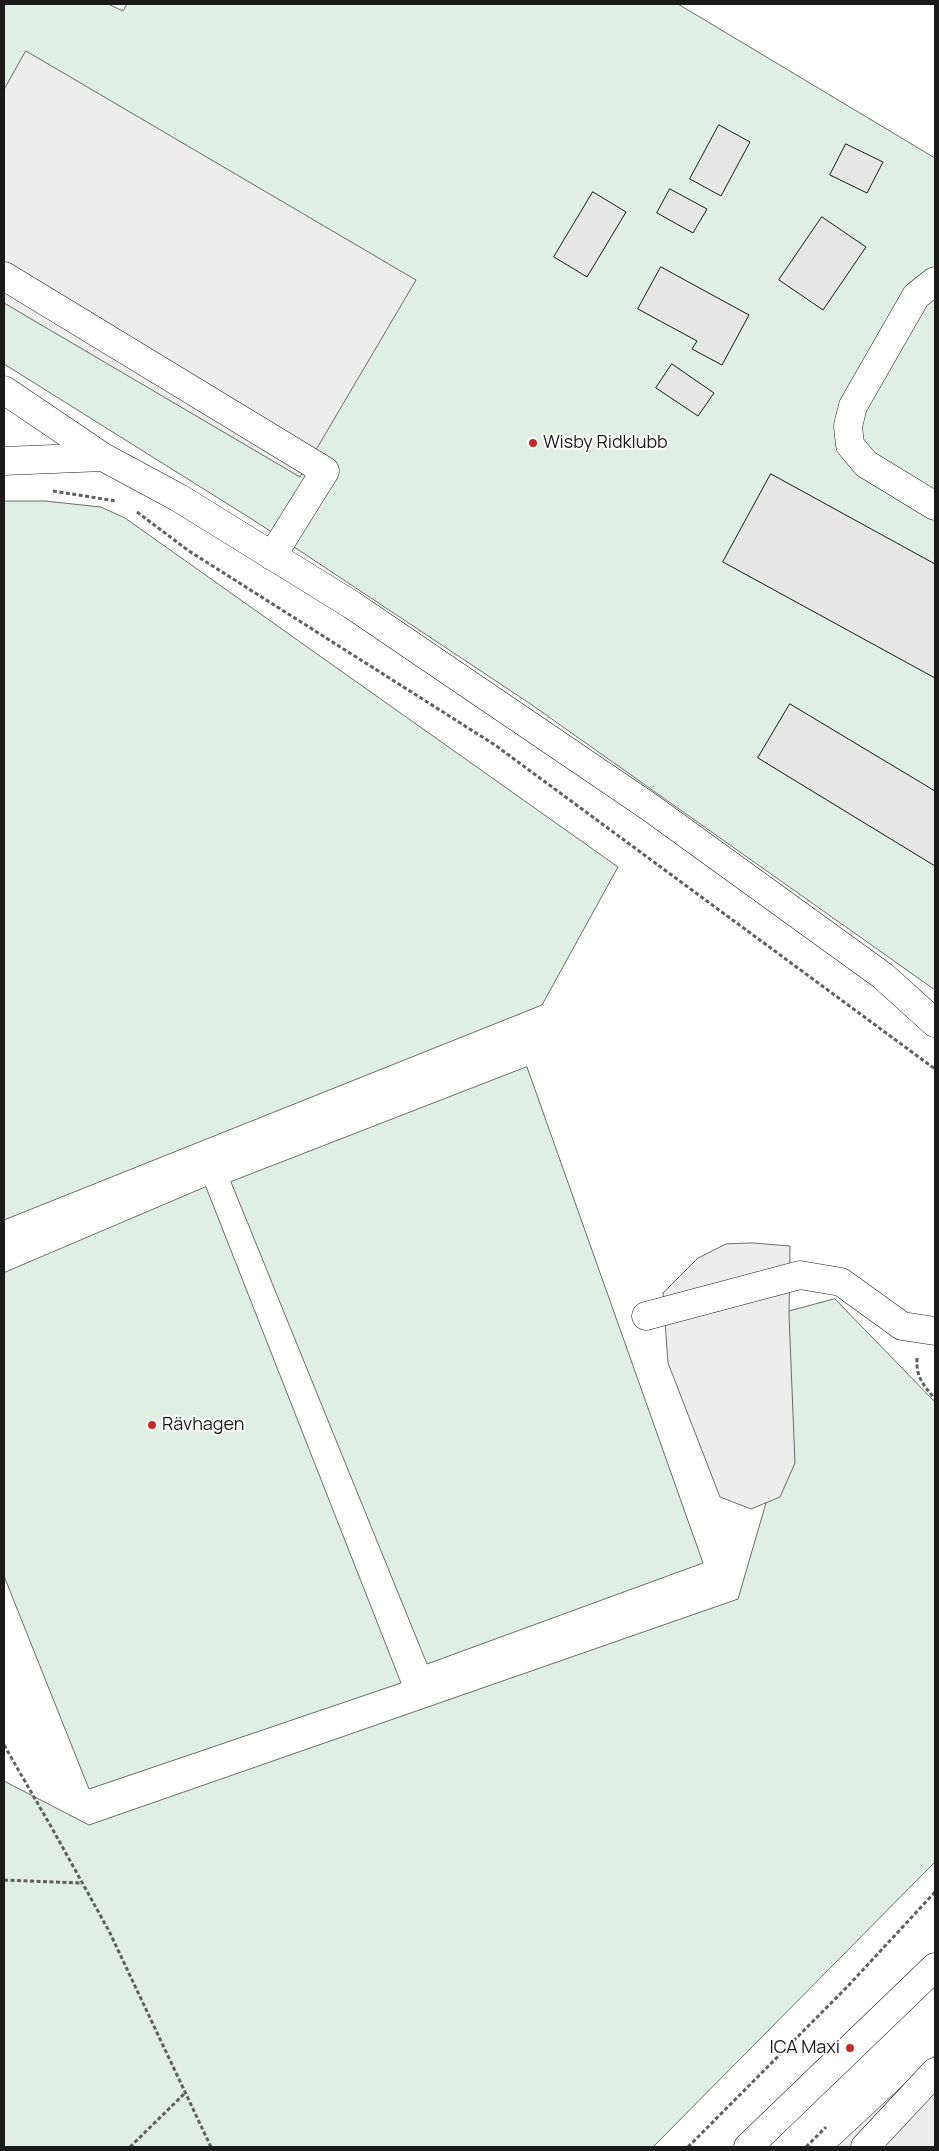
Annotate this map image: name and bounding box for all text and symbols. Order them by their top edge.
place label: Wisby Ridklubb [543,432,668,454]
marker: Wisby Ridklubb [527,437,539,449]
place label: Rävhagen [162,1414,244,1436]
marker: Rävhagen [146,1419,158,1431]
place label: ICA Maxi [769,2037,840,2059]
marker: ICA Maxi [844,2042,856,2054]

